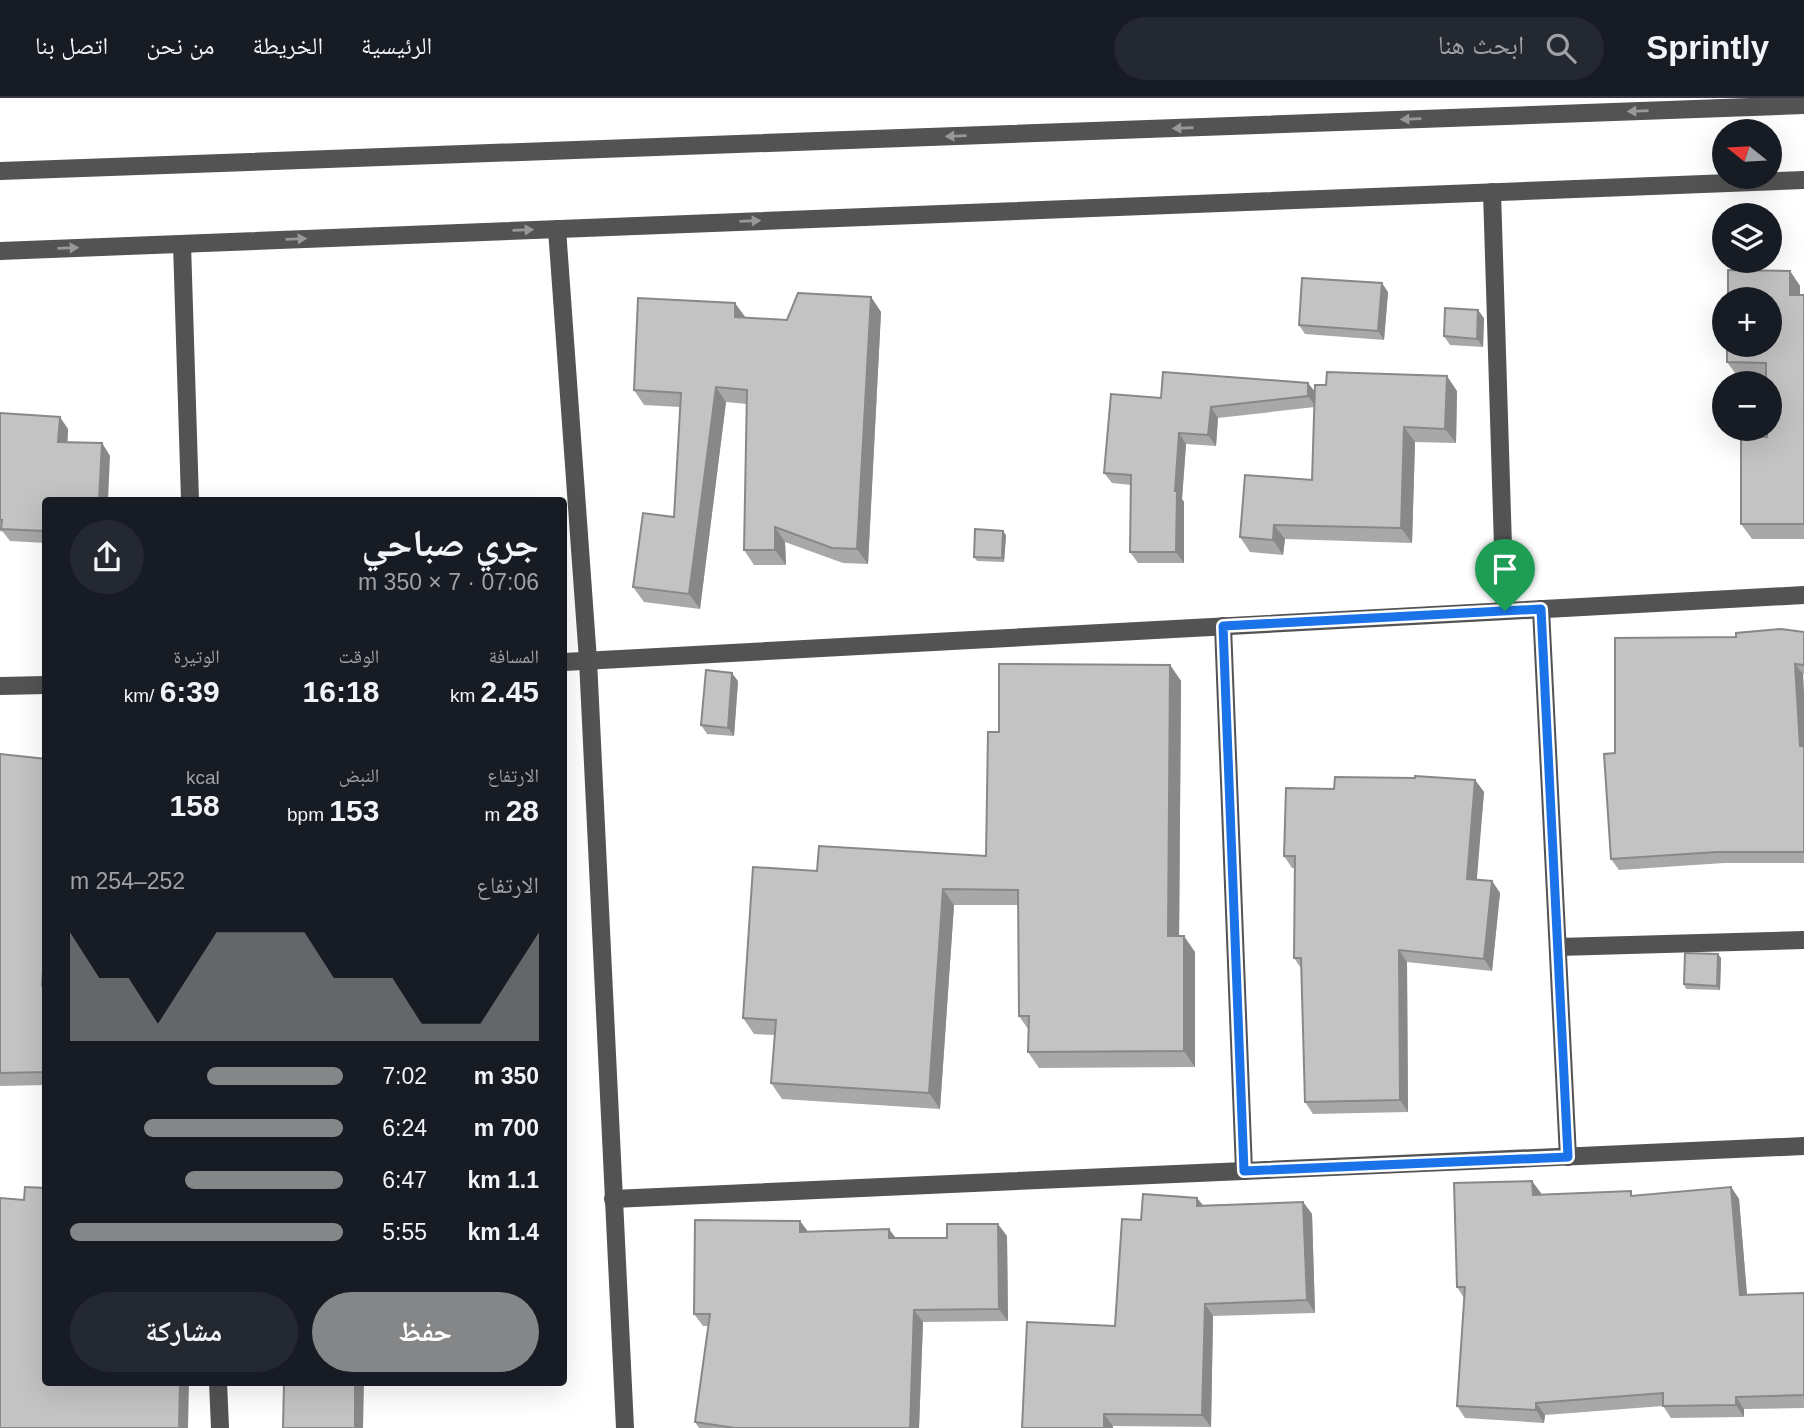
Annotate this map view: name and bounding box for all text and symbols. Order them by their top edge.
search box [1114,17,1604,80]
icon: search [1542,29,1580,67]
text: Sprintly [1646,29,1769,66]
text: ابحث هنا [1438,30,1524,60]
text: اتصل بنا [35,32,108,59]
text: من نحن [146,32,214,59]
text: الخريطة [252,32,323,59]
text: الرئيسية [361,32,432,59]
one-way arrow [1627,106,1649,117]
one-way arrow [1399,114,1421,125]
north arrow [1712,119,1782,189]
map controls [1712,119,1782,441]
one-way arrow [1172,122,1194,133]
one-way arrow [945,131,967,142]
button: layers [1712,203,1782,273]
one-way arrow [739,216,761,227]
one-way arrow [512,225,534,236]
one-way arrow [285,234,307,245]
one-way arrow [57,243,79,254]
button: + [1712,287,1782,357]
button: − [1712,371,1782,441]
button: share [70,520,144,594]
text: جري صباحي [361,522,539,564]
pin [1475,539,1535,611]
icon: arrive [1486,550,1524,588]
text: 07:06 · 7 × 350 m [358,569,539,595]
text: الوتيرة [173,646,220,667]
text: الوقت [338,646,379,667]
text: المسافة [489,646,539,667]
text: 6:39 [160,675,220,708]
text: 16:18 [303,675,379,708]
text: 2.45 [481,675,539,708]
text: /km [124,685,160,706]
text: km [450,685,481,706]
text: النبض [339,765,379,786]
text: الارتفاع [487,765,539,786]
text: kcal [186,767,220,788]
text: 158 [170,789,220,822]
text: 153 [329,794,379,827]
text: 28 [506,794,539,827]
text: bpm [287,804,329,825]
text: m [485,804,506,825]
text: 252–254 m [70,868,185,894]
text: الارتفاع [476,872,539,898]
text: 7:02 [382,1063,427,1089]
text: 350 m [474,1063,539,1089]
text: 6:24 [382,1115,427,1141]
text: 700 m [474,1115,539,1141]
text: 6:47 [382,1167,427,1193]
text: 1.1 km [467,1167,539,1193]
text: 5:55 [382,1219,427,1245]
text: 1.4 km [467,1219,539,1245]
button: مشاركة [70,1292,298,1372]
button: حفظ [312,1292,539,1372]

